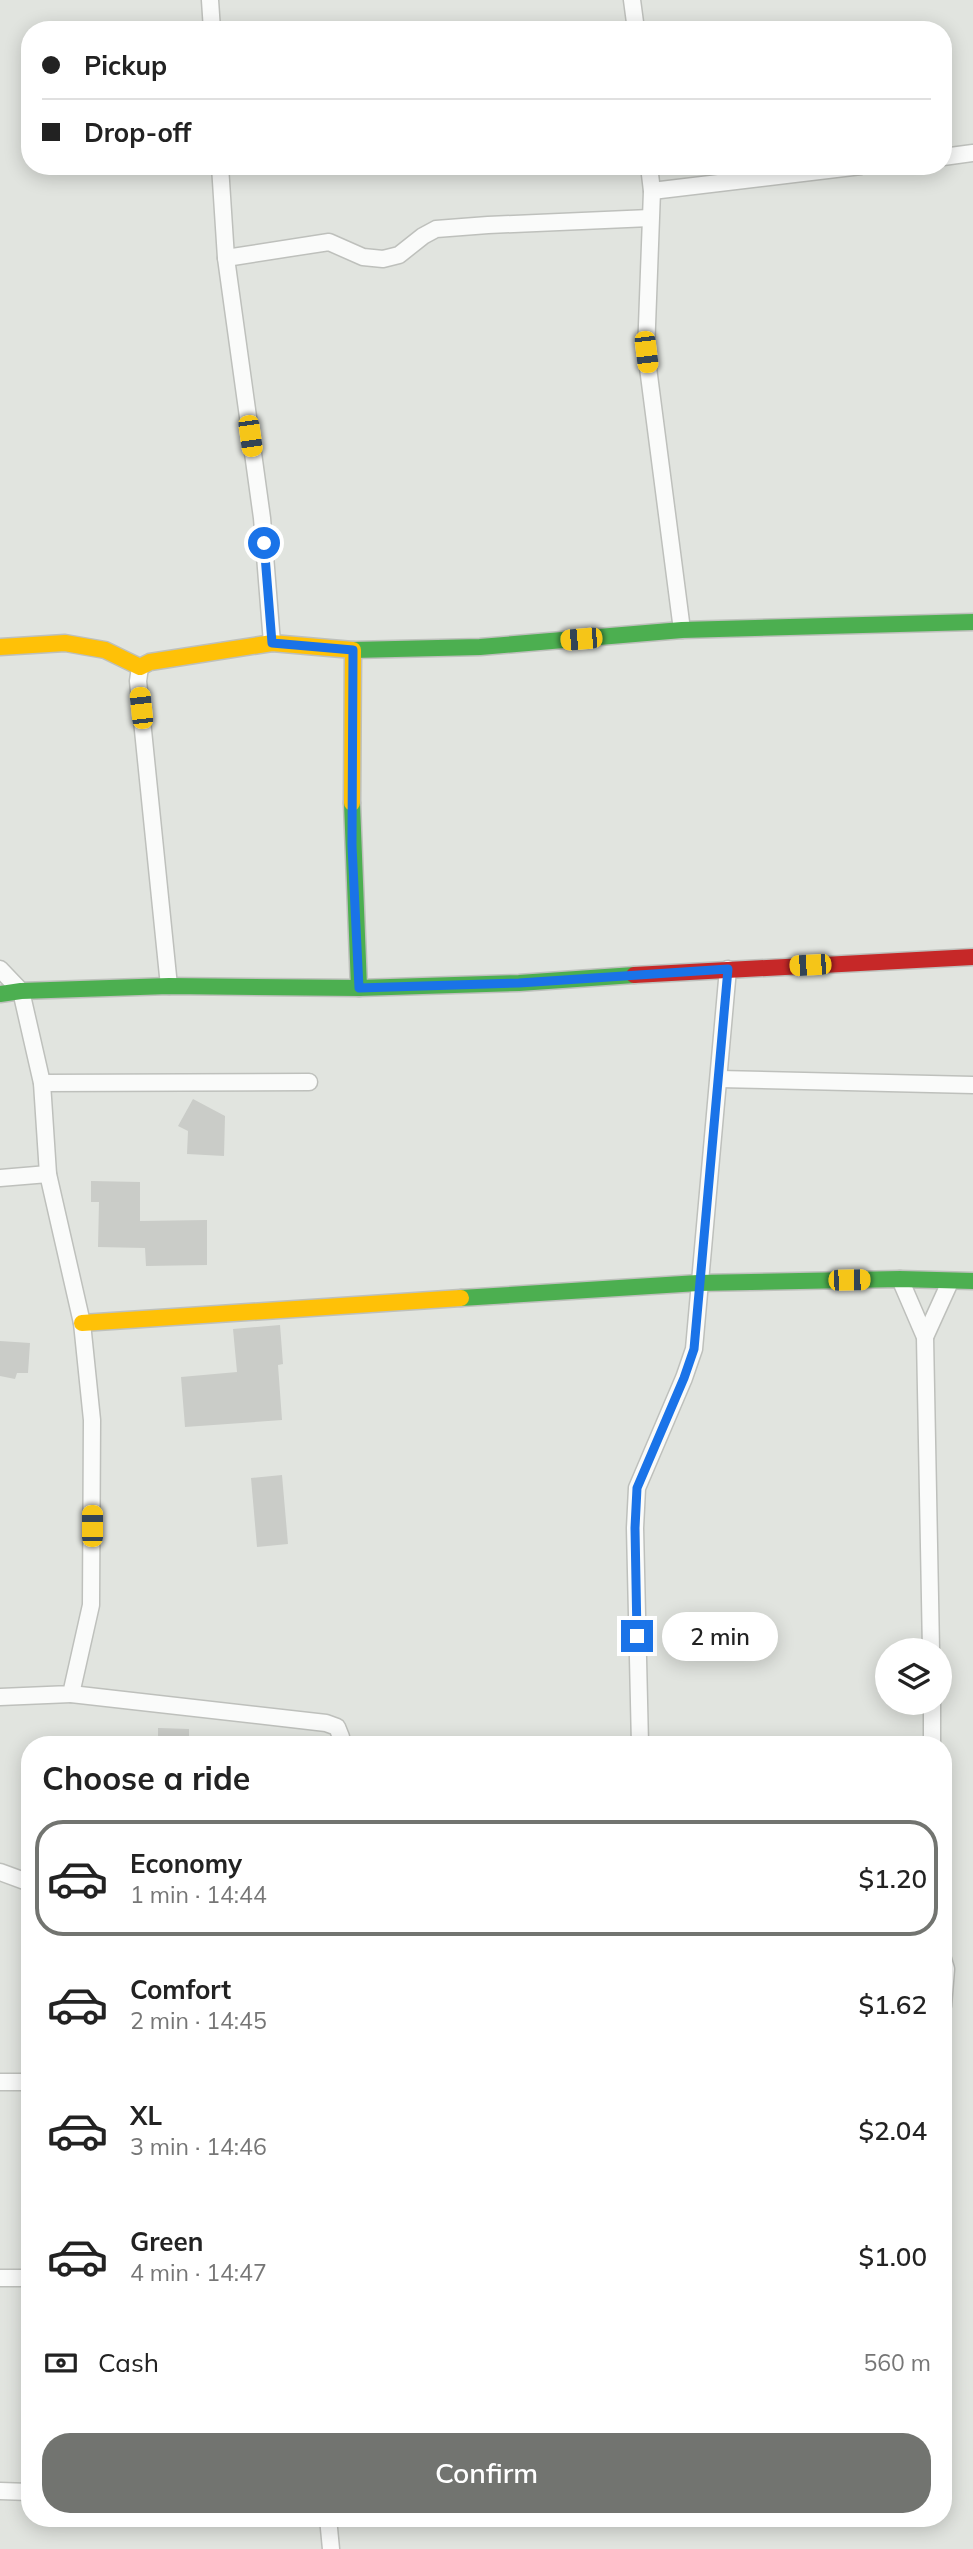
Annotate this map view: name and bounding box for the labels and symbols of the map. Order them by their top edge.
car [634,330,659,374]
car [237,414,264,458]
route start [248,527,280,559]
car [560,627,603,651]
car [129,686,154,730]
car [789,953,832,977]
car [828,1269,871,1291]
car [82,1505,103,1547]
callout: 2 min [662,1612,777,1660]
route end [621,1620,653,1652]

